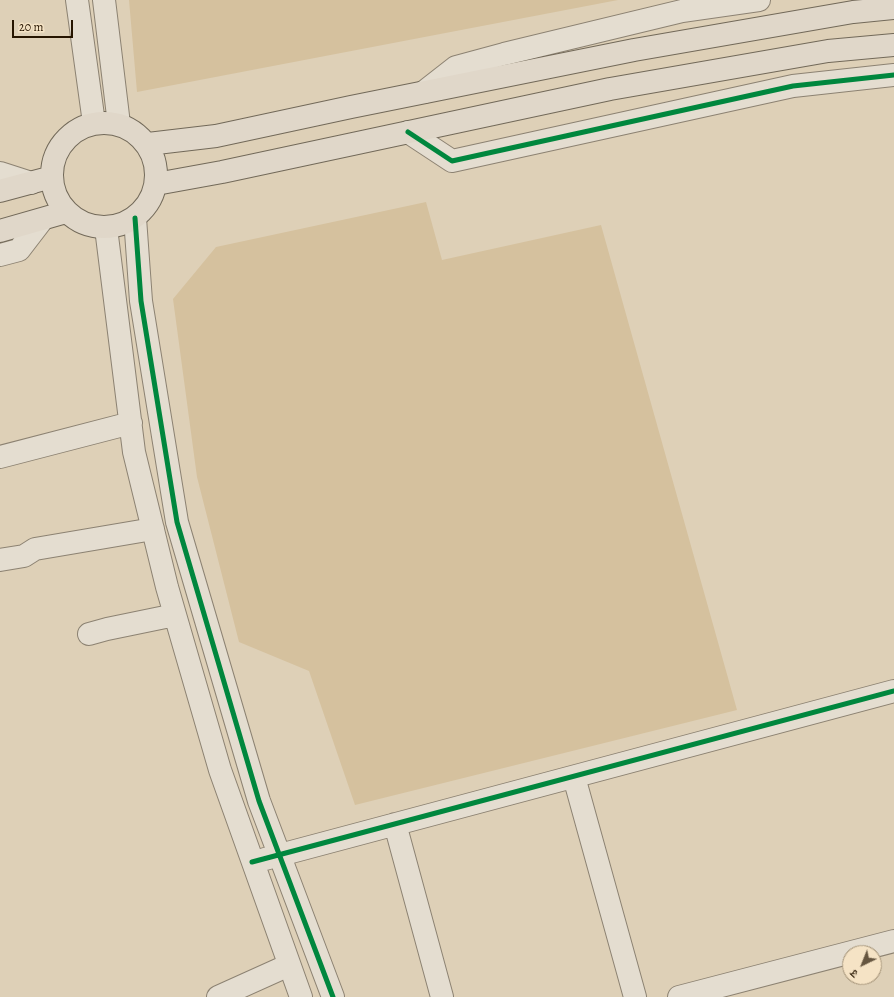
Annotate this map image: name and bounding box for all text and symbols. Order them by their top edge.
scale bar [14,12,75,38]
text: 20 m [19,19,43,35]
north arrow [842,945,882,985]
text: उ [847,966,861,981]

